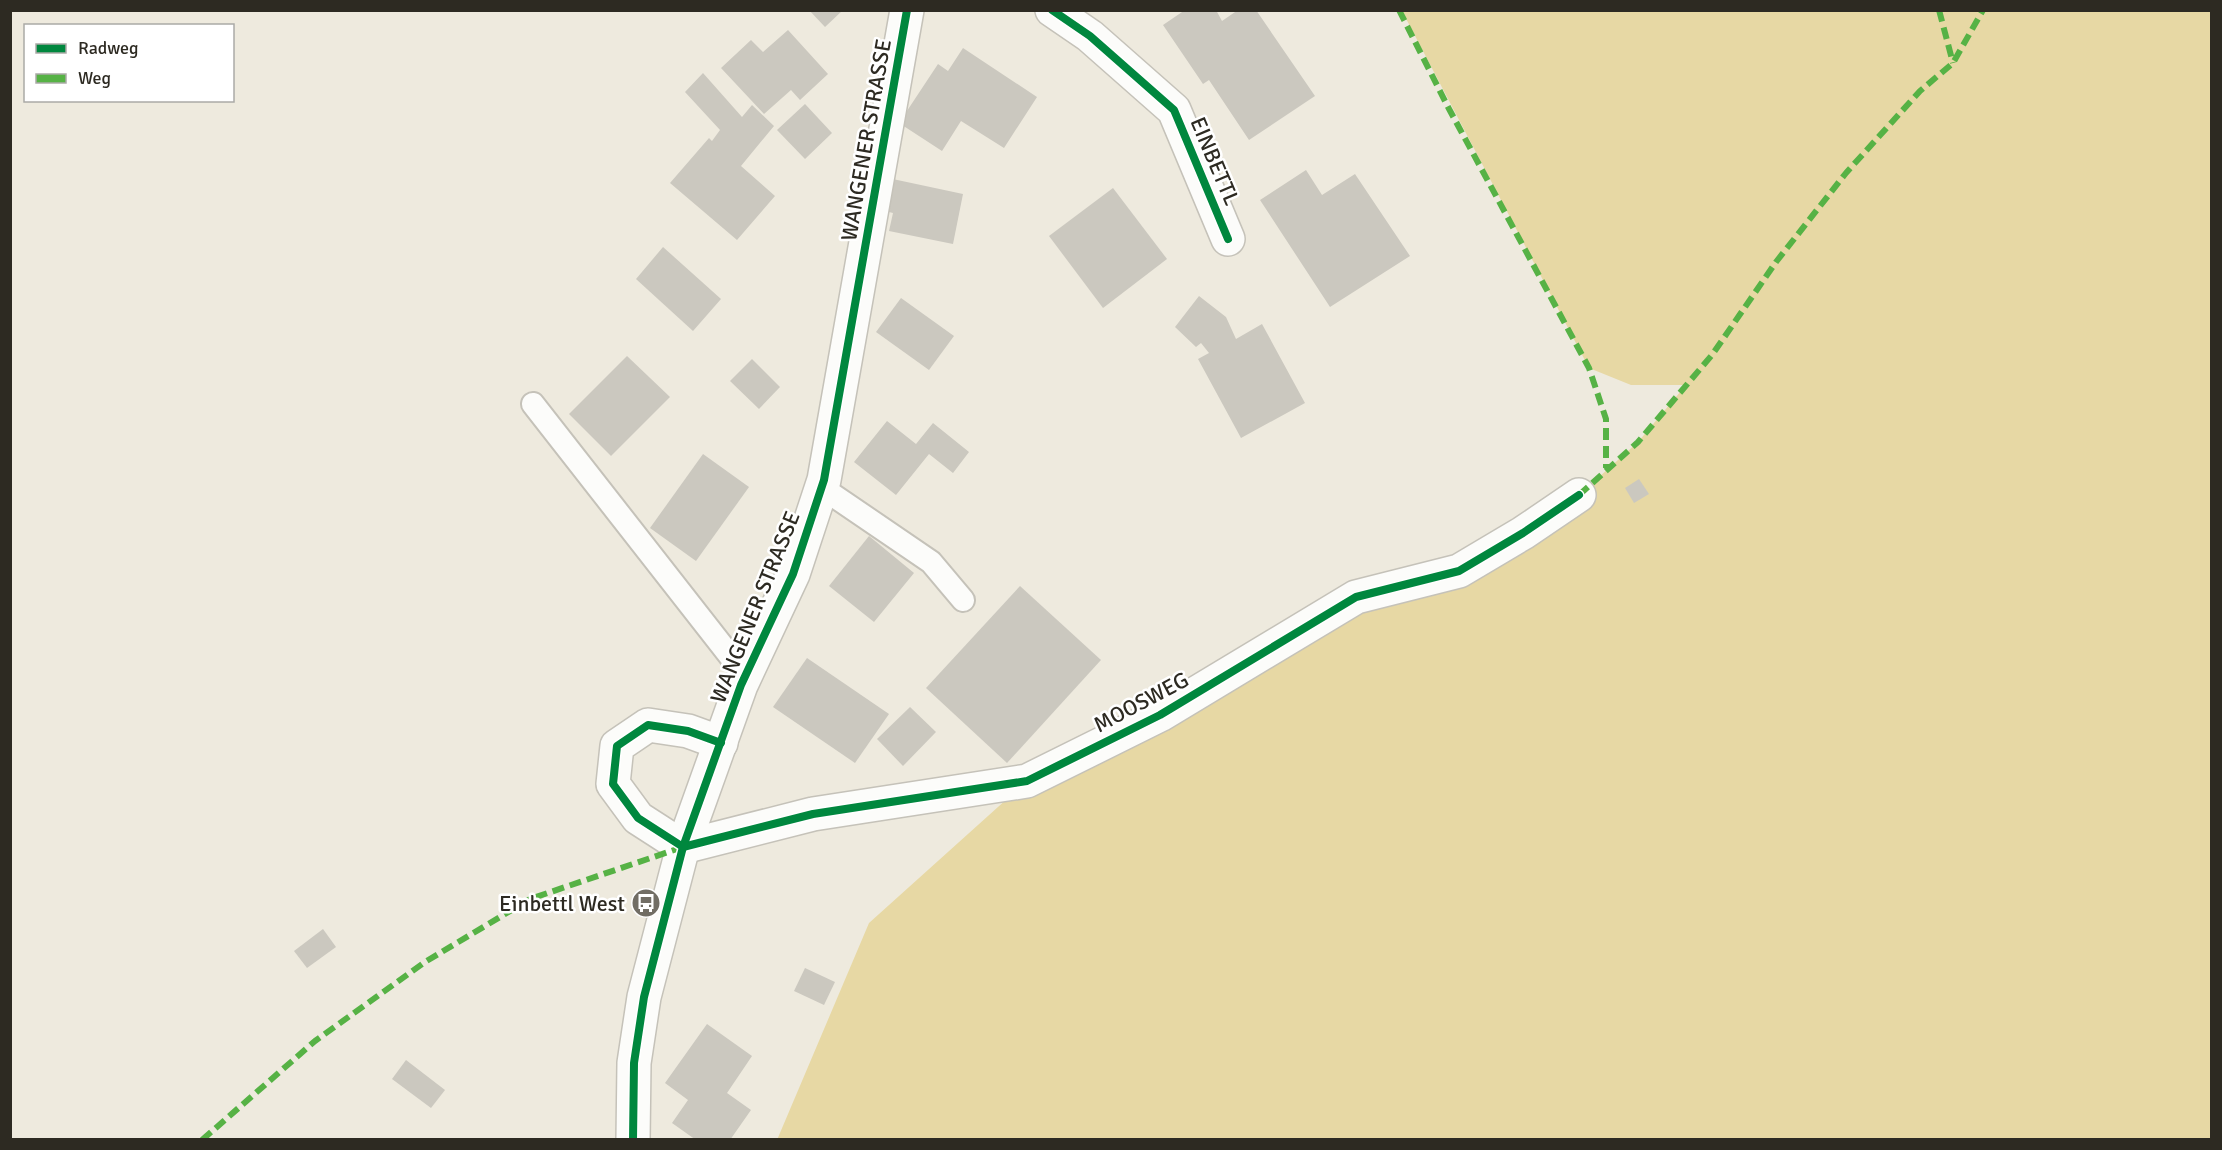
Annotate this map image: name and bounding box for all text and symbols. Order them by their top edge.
legend [24,24,234,102]
text: Radweg [78,37,139,59]
street label: WANGENER STRASSE [835,37,897,243]
text: Weg [78,67,111,89]
street label: EINBETTL [1184,113,1246,209]
street label: WANGENER STRASSE [704,507,806,707]
street label: MOOSWEG [1089,666,1193,738]
bus stop icon: Einbettl West [630,887,662,919]
place label: Einbettl West [499,890,625,917]

